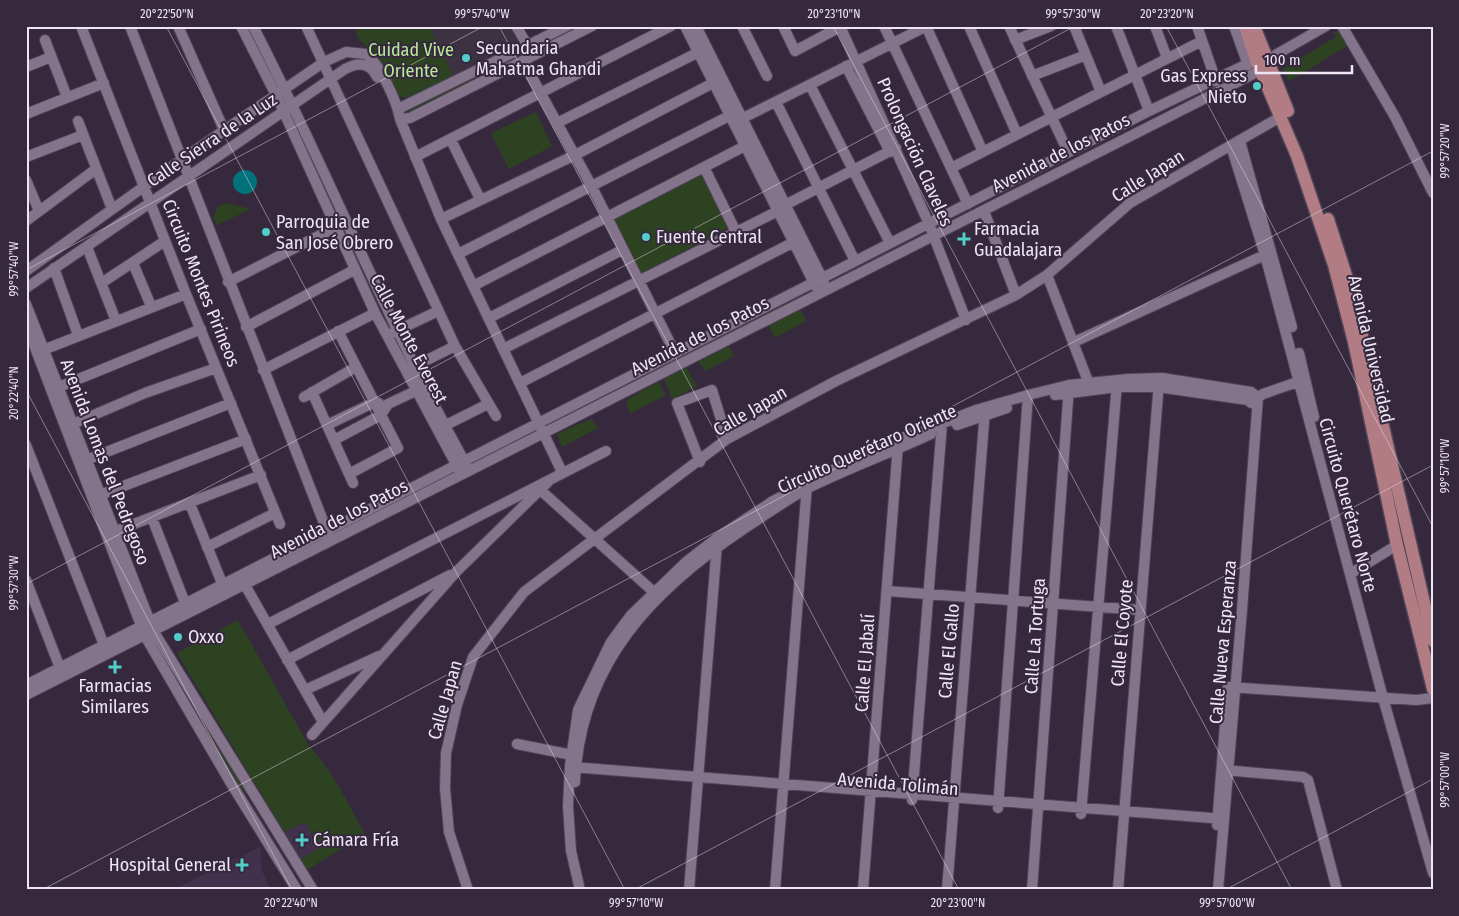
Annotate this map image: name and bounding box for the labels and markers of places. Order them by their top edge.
place label: Secundaria Mahatma Ghandi [476,37,601,80]
marker: Secundaria Mahatma Ghandi [460,52,472,64]
place label: Gas Express Nieto [1160,65,1247,108]
marker: Gas Express Nieto [1251,80,1263,92]
place label: Parroquia de San José Obrero [276,211,393,254]
place label: Farmacia Guadalajara [974,218,1062,261]
marker: Parroquia de San José Obrero [260,226,272,238]
place label: Fuente Central [656,226,762,248]
marker: Fuente Central [640,231,652,243]
marker: Farmacia Guadalajara [958,233,970,245]
place label: Oxxo [188,626,224,648]
marker: Oxxo [172,631,184,643]
marker: Farmacias Similares [109,661,121,673]
place label: Farmacias Similares [78,675,152,718]
place label: Cámara Fría [313,829,399,851]
marker: Cámara Fría [295,833,309,847]
place label: Hospital General [109,854,231,876]
marker: Hospital General [235,858,249,872]

